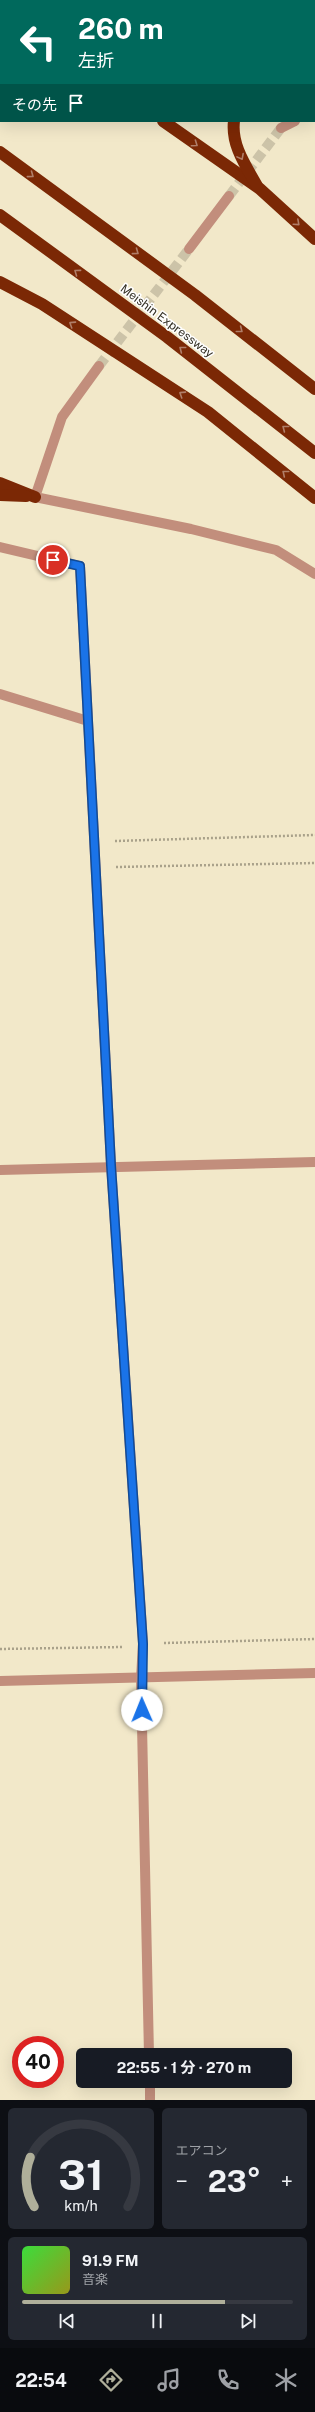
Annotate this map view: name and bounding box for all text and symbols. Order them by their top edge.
text: 260 m [78,12,164,45]
icon: left [12,16,64,68]
text: 左折 [78,50,114,71]
icon: arrive [65,92,87,114]
text: その先 [12,96,57,113]
one-way arrow [190,139,197,146]
one-way arrow [236,153,244,160]
one-way arrow [27,170,34,177]
one-way arrow [293,218,300,225]
one-way arrow [132,247,139,254]
one-way arrow [75,269,82,276]
street label: Meishin Expressway [118,281,217,361]
one-way arrow [70,322,77,329]
one-way arrow [236,326,243,333]
one-way arrow [179,346,186,353]
one-way arrow [179,392,186,399]
one-way arrow [282,426,289,433]
one-way arrow [282,471,289,478]
pin [36,543,70,577]
icon: arrive [42,549,64,571]
position arrow [121,1689,163,1731]
speed limit sign: 40 [12,2036,64,2088]
text: 22:55 · 1 分 · 270 m [117,2059,251,2076]
text: エアコン [176,2143,228,2158]
text: 31 [58,2149,103,2198]
text: 23° [208,2163,261,2199]
text: − [176,2168,188,2194]
text: + [281,2168,293,2194]
text: km/h [64,2196,98,2213]
text: 91.9 FM [82,2252,139,2269]
text: 音楽 [82,2272,108,2287]
icon: previous [56,2310,78,2332]
icon: pause [146,2310,168,2332]
icon: next [237,2310,259,2332]
icon: directions [97,2366,125,2394]
icon: music [155,2366,183,2394]
icon: phone [214,2366,242,2394]
icon: climate [272,2366,300,2394]
text: 22:54 [15,2370,67,2391]

